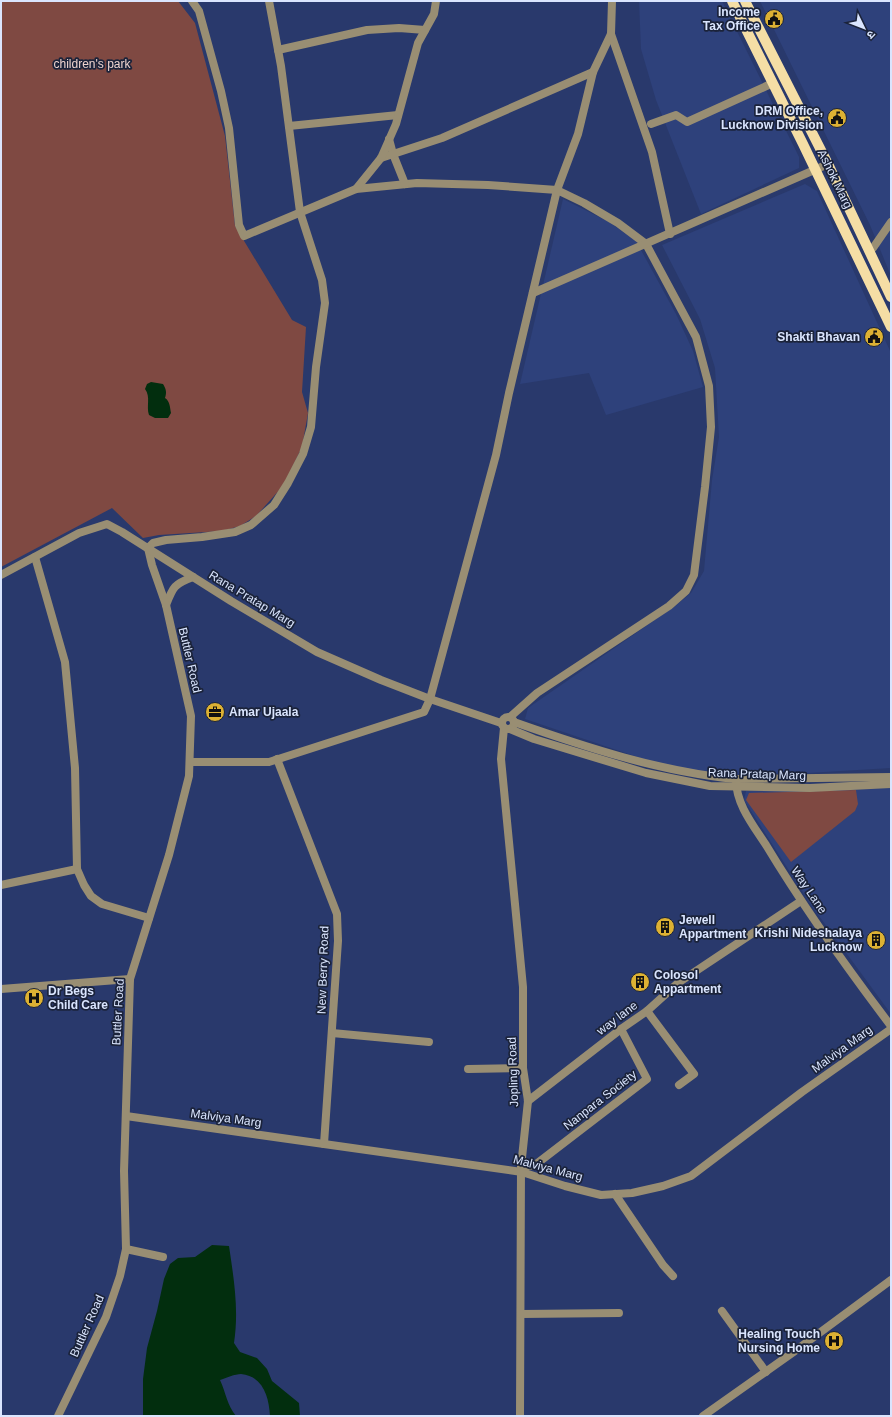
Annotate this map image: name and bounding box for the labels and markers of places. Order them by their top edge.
place label: Income Tax Office [703,5,760,33]
public building icon: Income Tax Office [763,8,785,30]
place label: DRM Office, Lucknow Division [721,104,823,132]
public building icon: DRM Office, Lucknow Division [826,107,848,129]
public building icon: Shakti Bhavan [863,326,885,348]
place label: Shakti Bhavan [777,330,860,344]
office icon: Amar Ujaala [204,701,226,723]
place label: Amar Ujaala [229,705,299,719]
place label: Jewell Appartment [679,913,746,941]
building icon: Jewell Appartment [654,916,676,938]
place label: Krishi Nideshalaya Lucknow [755,926,863,954]
building icon: Krishi Nideshalaya Lucknow [865,929,887,951]
place label: Colosol Appartment [654,968,721,996]
building icon: Colosol Appartment [629,971,651,993]
place label: Dr Begs Child Care [48,984,108,1012]
hospital icon: Dr Begs Child Care [23,987,45,1009]
place label: Healing Touch Nursing Home [738,1327,820,1355]
hospital icon: Healing Touch Nursing Home [823,1330,845,1352]

